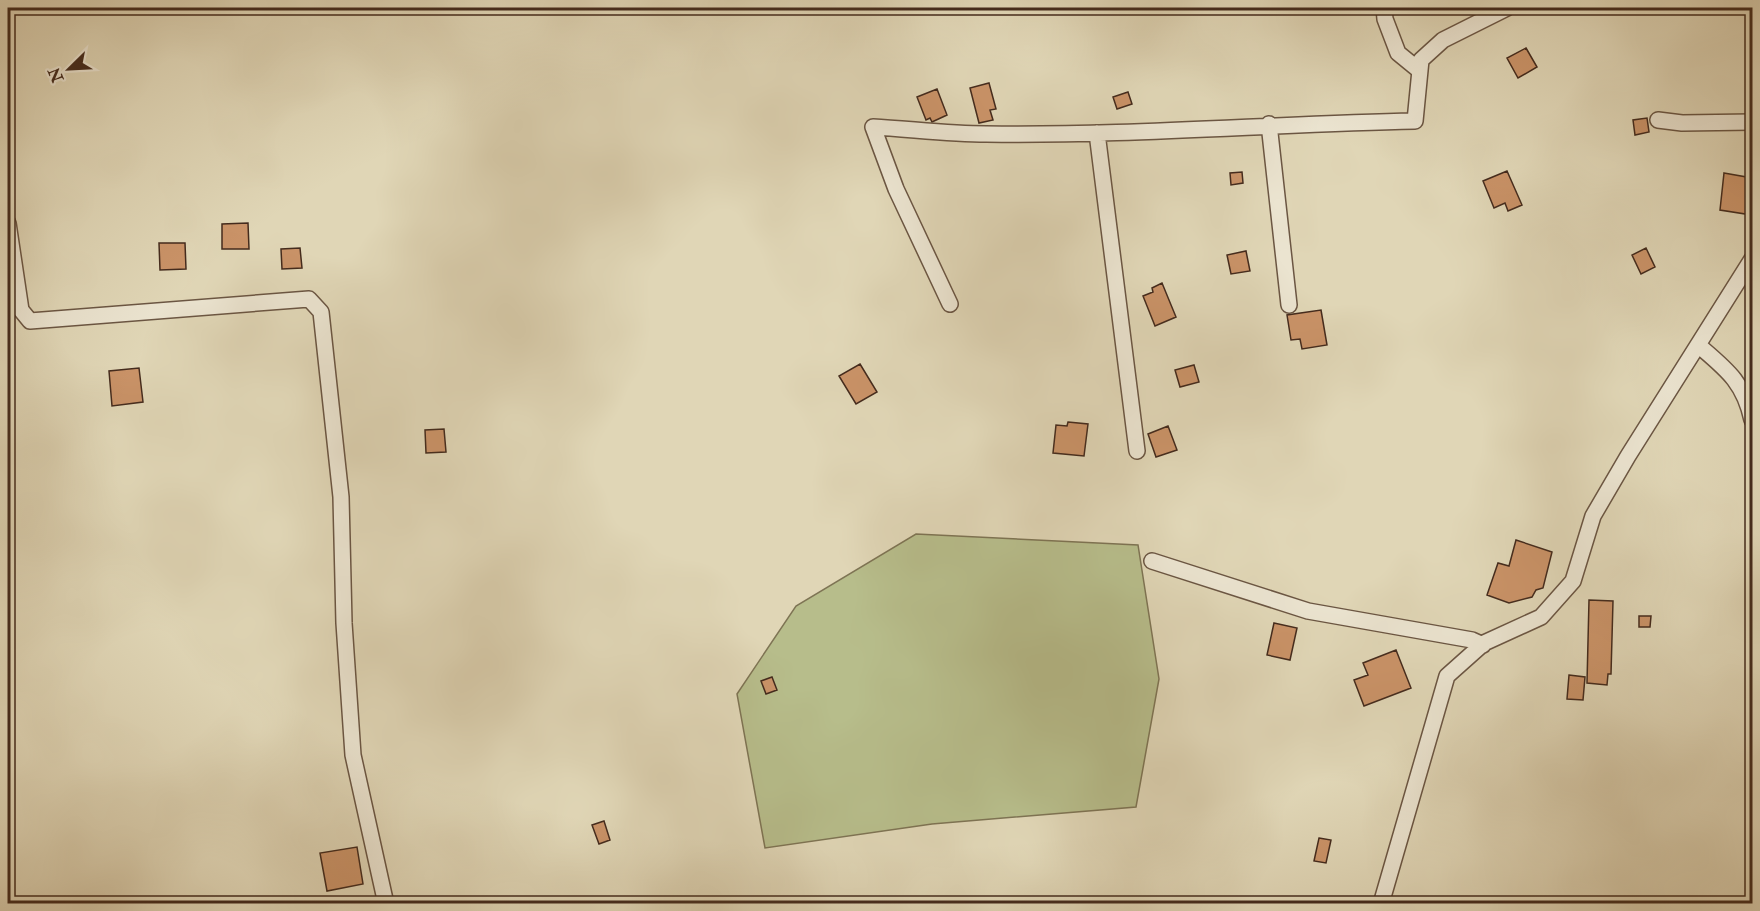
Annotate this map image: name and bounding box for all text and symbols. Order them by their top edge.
north arrow [39,39,99,99]
text: N [44,63,69,86]

